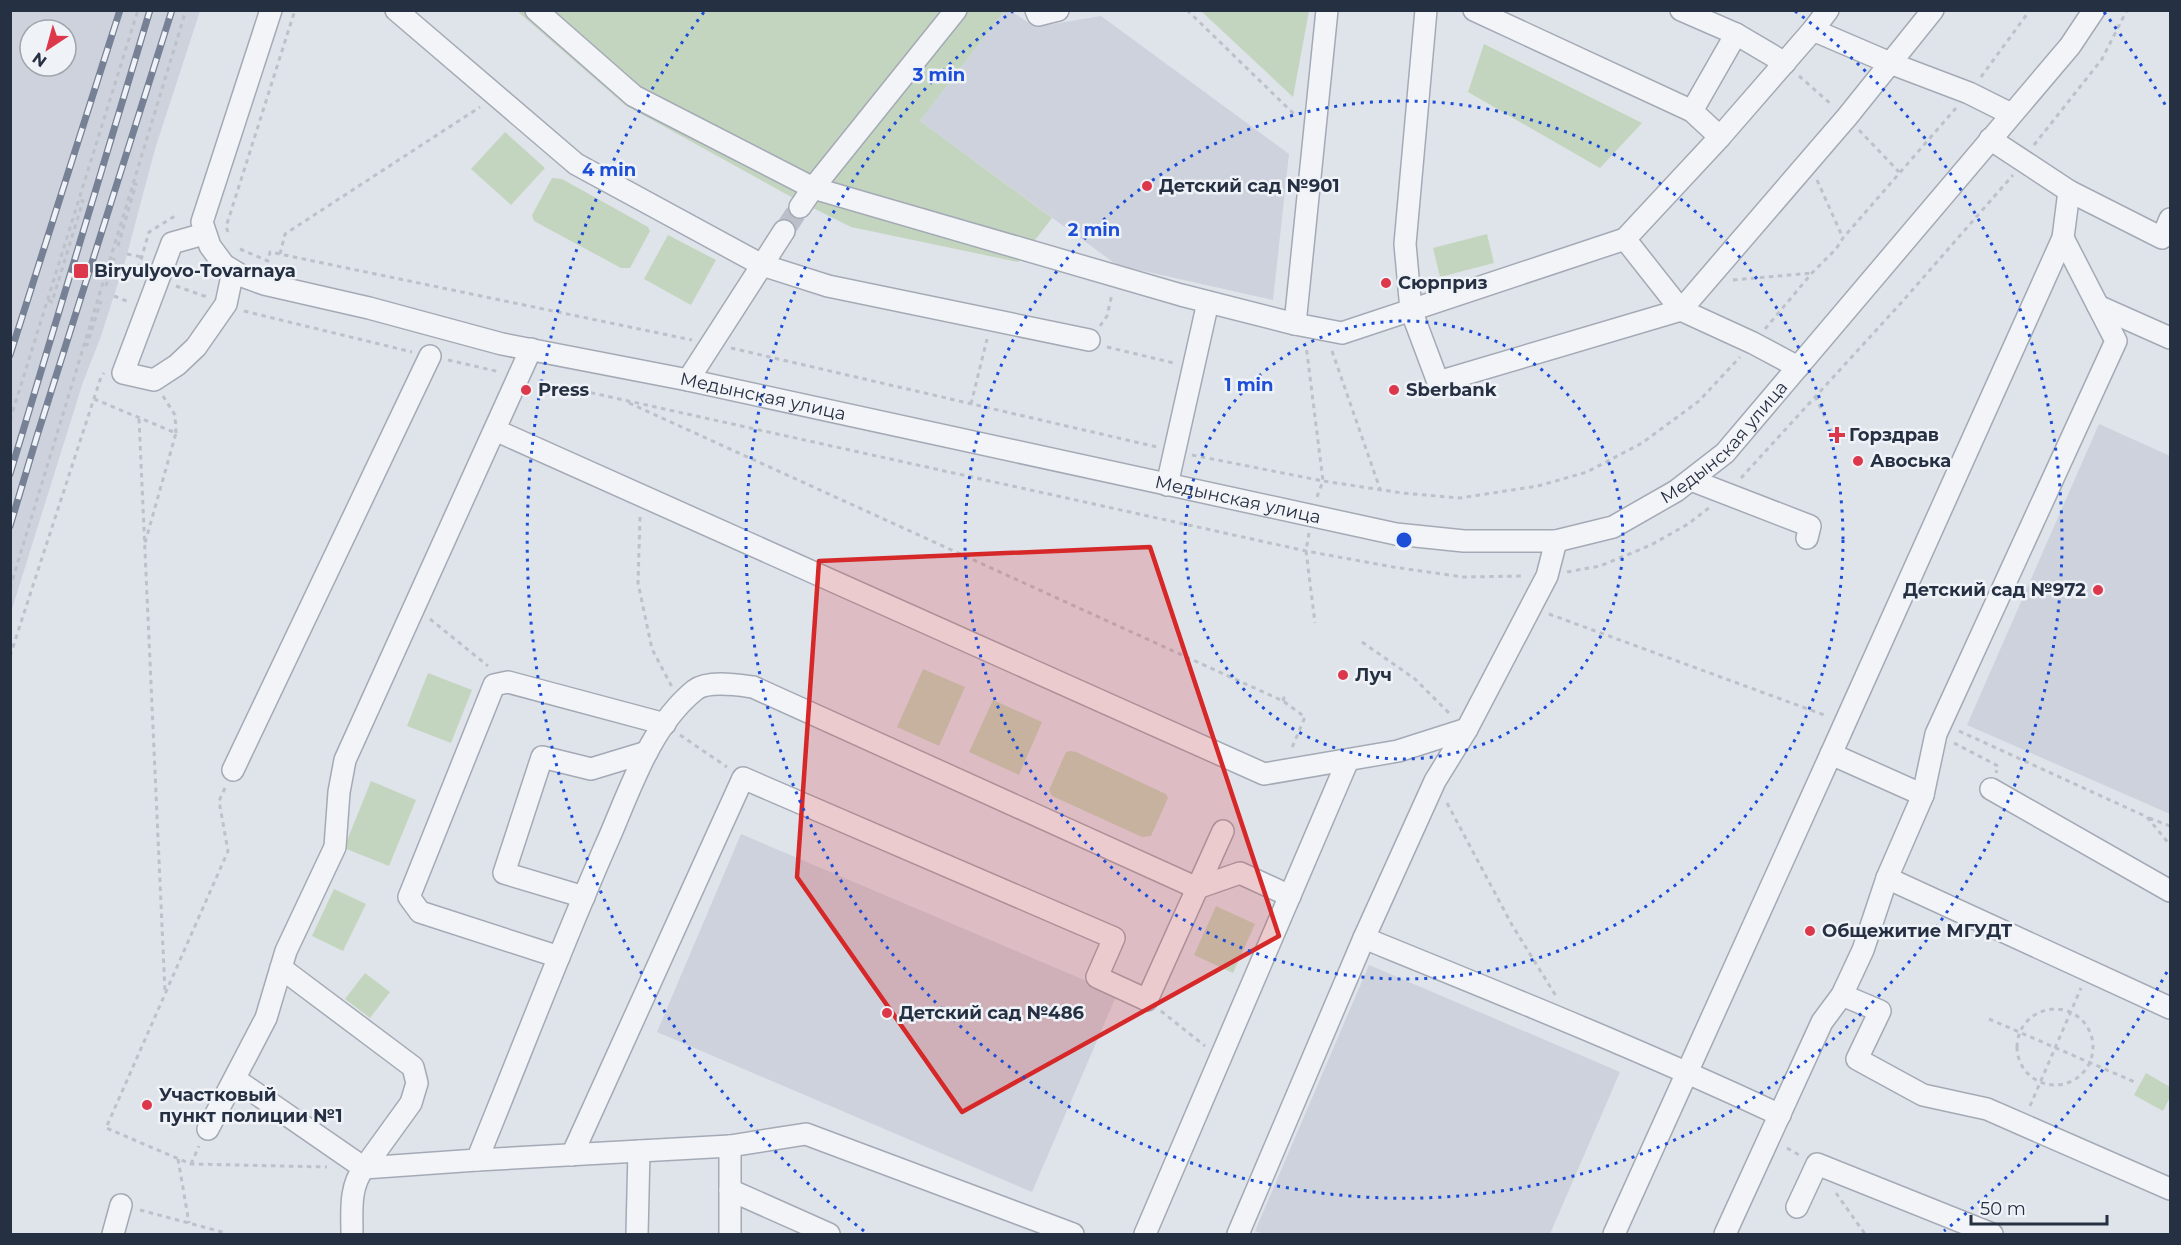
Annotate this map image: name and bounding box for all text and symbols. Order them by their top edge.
north arrow [18,18,78,78]
text: N [29,48,50,71]
text: 3 min [912,64,965,86]
text: 4 min [582,159,636,181]
place label: Детский сад №901 [1159,175,1339,197]
marker: Детский сад №901 [1140,179,1154,193]
text: 2 min [1068,219,1120,241]
place label: Biryulyovo-Tovarnaya [94,260,296,282]
marker: Biryulyovo-Tovarnaya [72,262,90,280]
place label: Сюрприз [1398,272,1488,294]
marker: Сюрприз [1379,276,1393,290]
street label: Медынская улица [678,368,848,425]
text: 1 min [1225,374,1273,396]
street label: Медынская улица [1657,376,1792,508]
place label: Press [538,379,590,401]
place label: Sberbank [1406,379,1497,401]
marker: Press [519,383,533,397]
marker: Sberbank [1387,383,1401,397]
place label: Горздрав [1849,424,1939,446]
marker: Горздрав [1830,428,1844,442]
place label: Авоська [1870,450,1951,472]
marker: Авоська [1851,454,1865,468]
street label: Медынская улица [1153,471,1323,528]
centre of rings [1394,530,1414,550]
place label: Детский сад №972 [1903,579,2086,601]
marker: Детский сад №972 [2091,583,2105,597]
place label: Луч [1355,664,1392,686]
marker: Луч [1336,668,1350,682]
place label: Общежитие МГУДТ [1822,920,2013,942]
marker: Общежитие МГУДТ [1803,924,1817,938]
place label: Детский сад №486 [899,1002,1085,1024]
marker: Детский сад №486 [880,1006,894,1020]
place label: Участковый пункт полиции №1 [159,1084,343,1127]
marker: Участковый пункт полиции №1 [140,1098,154,1112]
scale bar [1971,1188,2108,1226]
text: 50 m [1980,1198,2026,1220]

